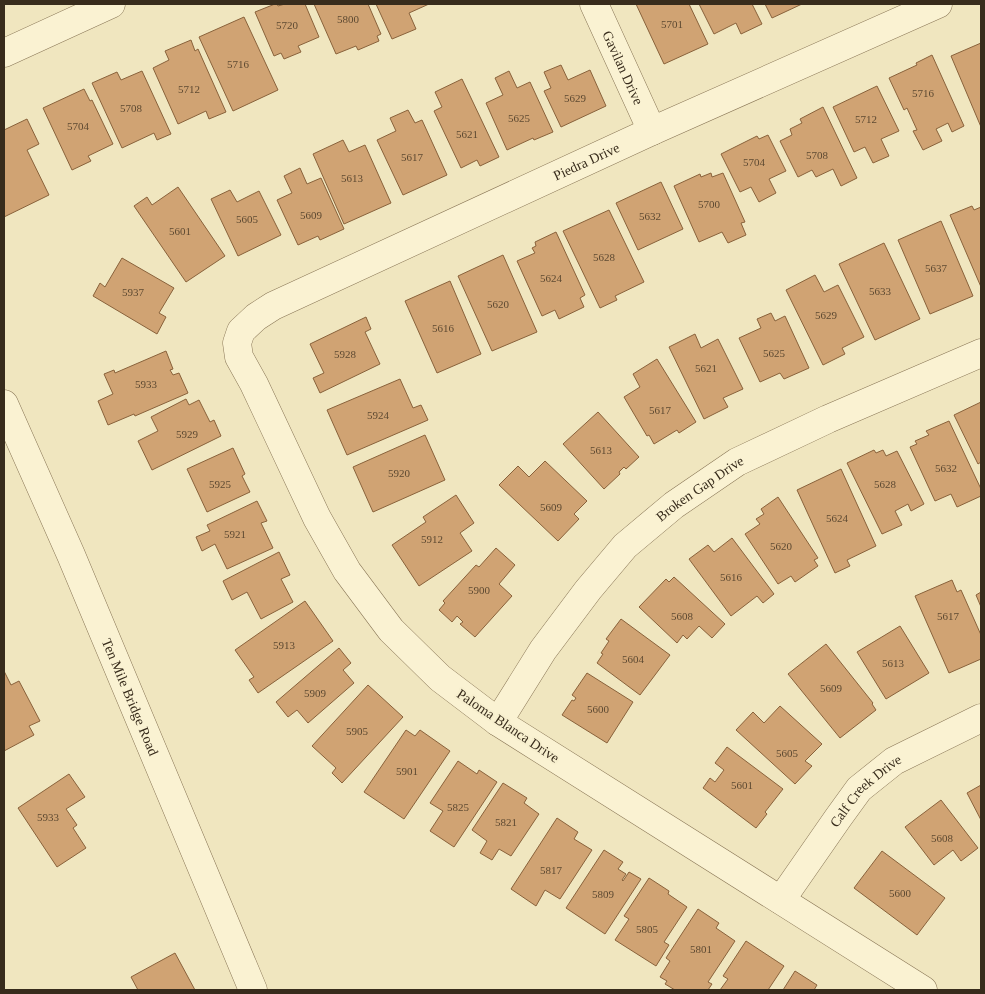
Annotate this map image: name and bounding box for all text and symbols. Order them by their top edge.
house number: 5800 [337,13,360,25]
house number: 5701 [661,18,683,30]
house number: 5720 [276,19,299,31]
street label: Gavilan Drive [600,28,646,107]
house number: 5716 [227,58,250,70]
house number: 5712 [178,83,200,95]
house number: 5716 [912,87,935,99]
house number: 5629 [564,92,587,104]
house number: 5708 [120,102,143,114]
house number: 5625 [508,112,531,124]
house number: 5712 [855,113,877,125]
house number: 5704 [67,120,90,132]
house number: 5621 [456,128,478,140]
street label: Piedra Drive [551,140,622,183]
house number: 5708 [806,149,829,161]
house number: 5617 [401,151,424,163]
house number: 5704 [743,156,766,168]
house number: 5613 [341,172,364,184]
house number: 5700 [698,198,721,210]
house number: 5609 [300,209,323,221]
house number: 5632 [639,210,661,222]
house number: 5605 [236,213,259,225]
house number: 5601 [169,225,191,237]
house number: 5628 [593,251,616,263]
house number: 5637 [925,262,948,274]
house number: 5624 [540,272,563,284]
house number: 5633 [869,285,892,297]
house number: 5937 [122,286,145,298]
house number: 5620 [487,298,510,310]
house number: 5629 [815,309,838,321]
house number: 5616 [432,322,455,334]
house number: 5625 [763,347,786,359]
house number: 5928 [334,348,357,360]
house number: 5621 [695,362,717,374]
house number: 5933 [135,378,158,390]
house number: 5617 [649,404,672,416]
house number: 5924 [367,409,390,421]
house number: 5929 [176,428,199,440]
house number: 5613 [590,444,613,456]
street label: Broken Gap Drive [653,453,746,524]
house number: 5632 [935,462,957,474]
house number: 5920 [388,467,411,479]
house number: 5925 [209,478,232,490]
house number: 5628 [874,478,897,490]
house number: 5609 [540,501,563,513]
house number: 5624 [826,512,849,524]
house number: 5921 [224,528,246,540]
house number: 5912 [421,533,443,545]
house number: 5620 [770,540,793,552]
house number: 5616 [720,571,743,583]
house number: 5900 [468,584,491,596]
house number: 5608 [671,610,694,622]
house number: 5617 [937,610,960,622]
street label: Ten Mile Bridge Road [99,636,161,758]
house number: 5913 [273,639,296,651]
house number: 5604 [622,653,645,665]
house number: 5613 [882,657,905,669]
house number: 5609 [820,682,843,694]
street label: Paloma Blanca Drive [454,686,562,766]
house number: 5909 [304,687,327,699]
house number: 5600 [587,703,610,715]
house number: 5905 [346,725,369,737]
house number: 5605 [776,747,799,759]
street label: Calf Creek Drive [827,751,903,830]
house number: 5901 [396,765,418,777]
house number: 5601 [731,779,753,791]
house number: 5825 [447,801,470,813]
house number: 5933 [37,811,60,823]
house number: 5821 [495,816,517,828]
house number: 5608 [931,832,954,844]
house number: 5817 [540,864,563,876]
house number: 5600 [889,887,912,899]
house number: 5809 [592,888,615,900]
house number: 5805 [636,923,659,935]
house number: 5801 [690,943,712,955]

